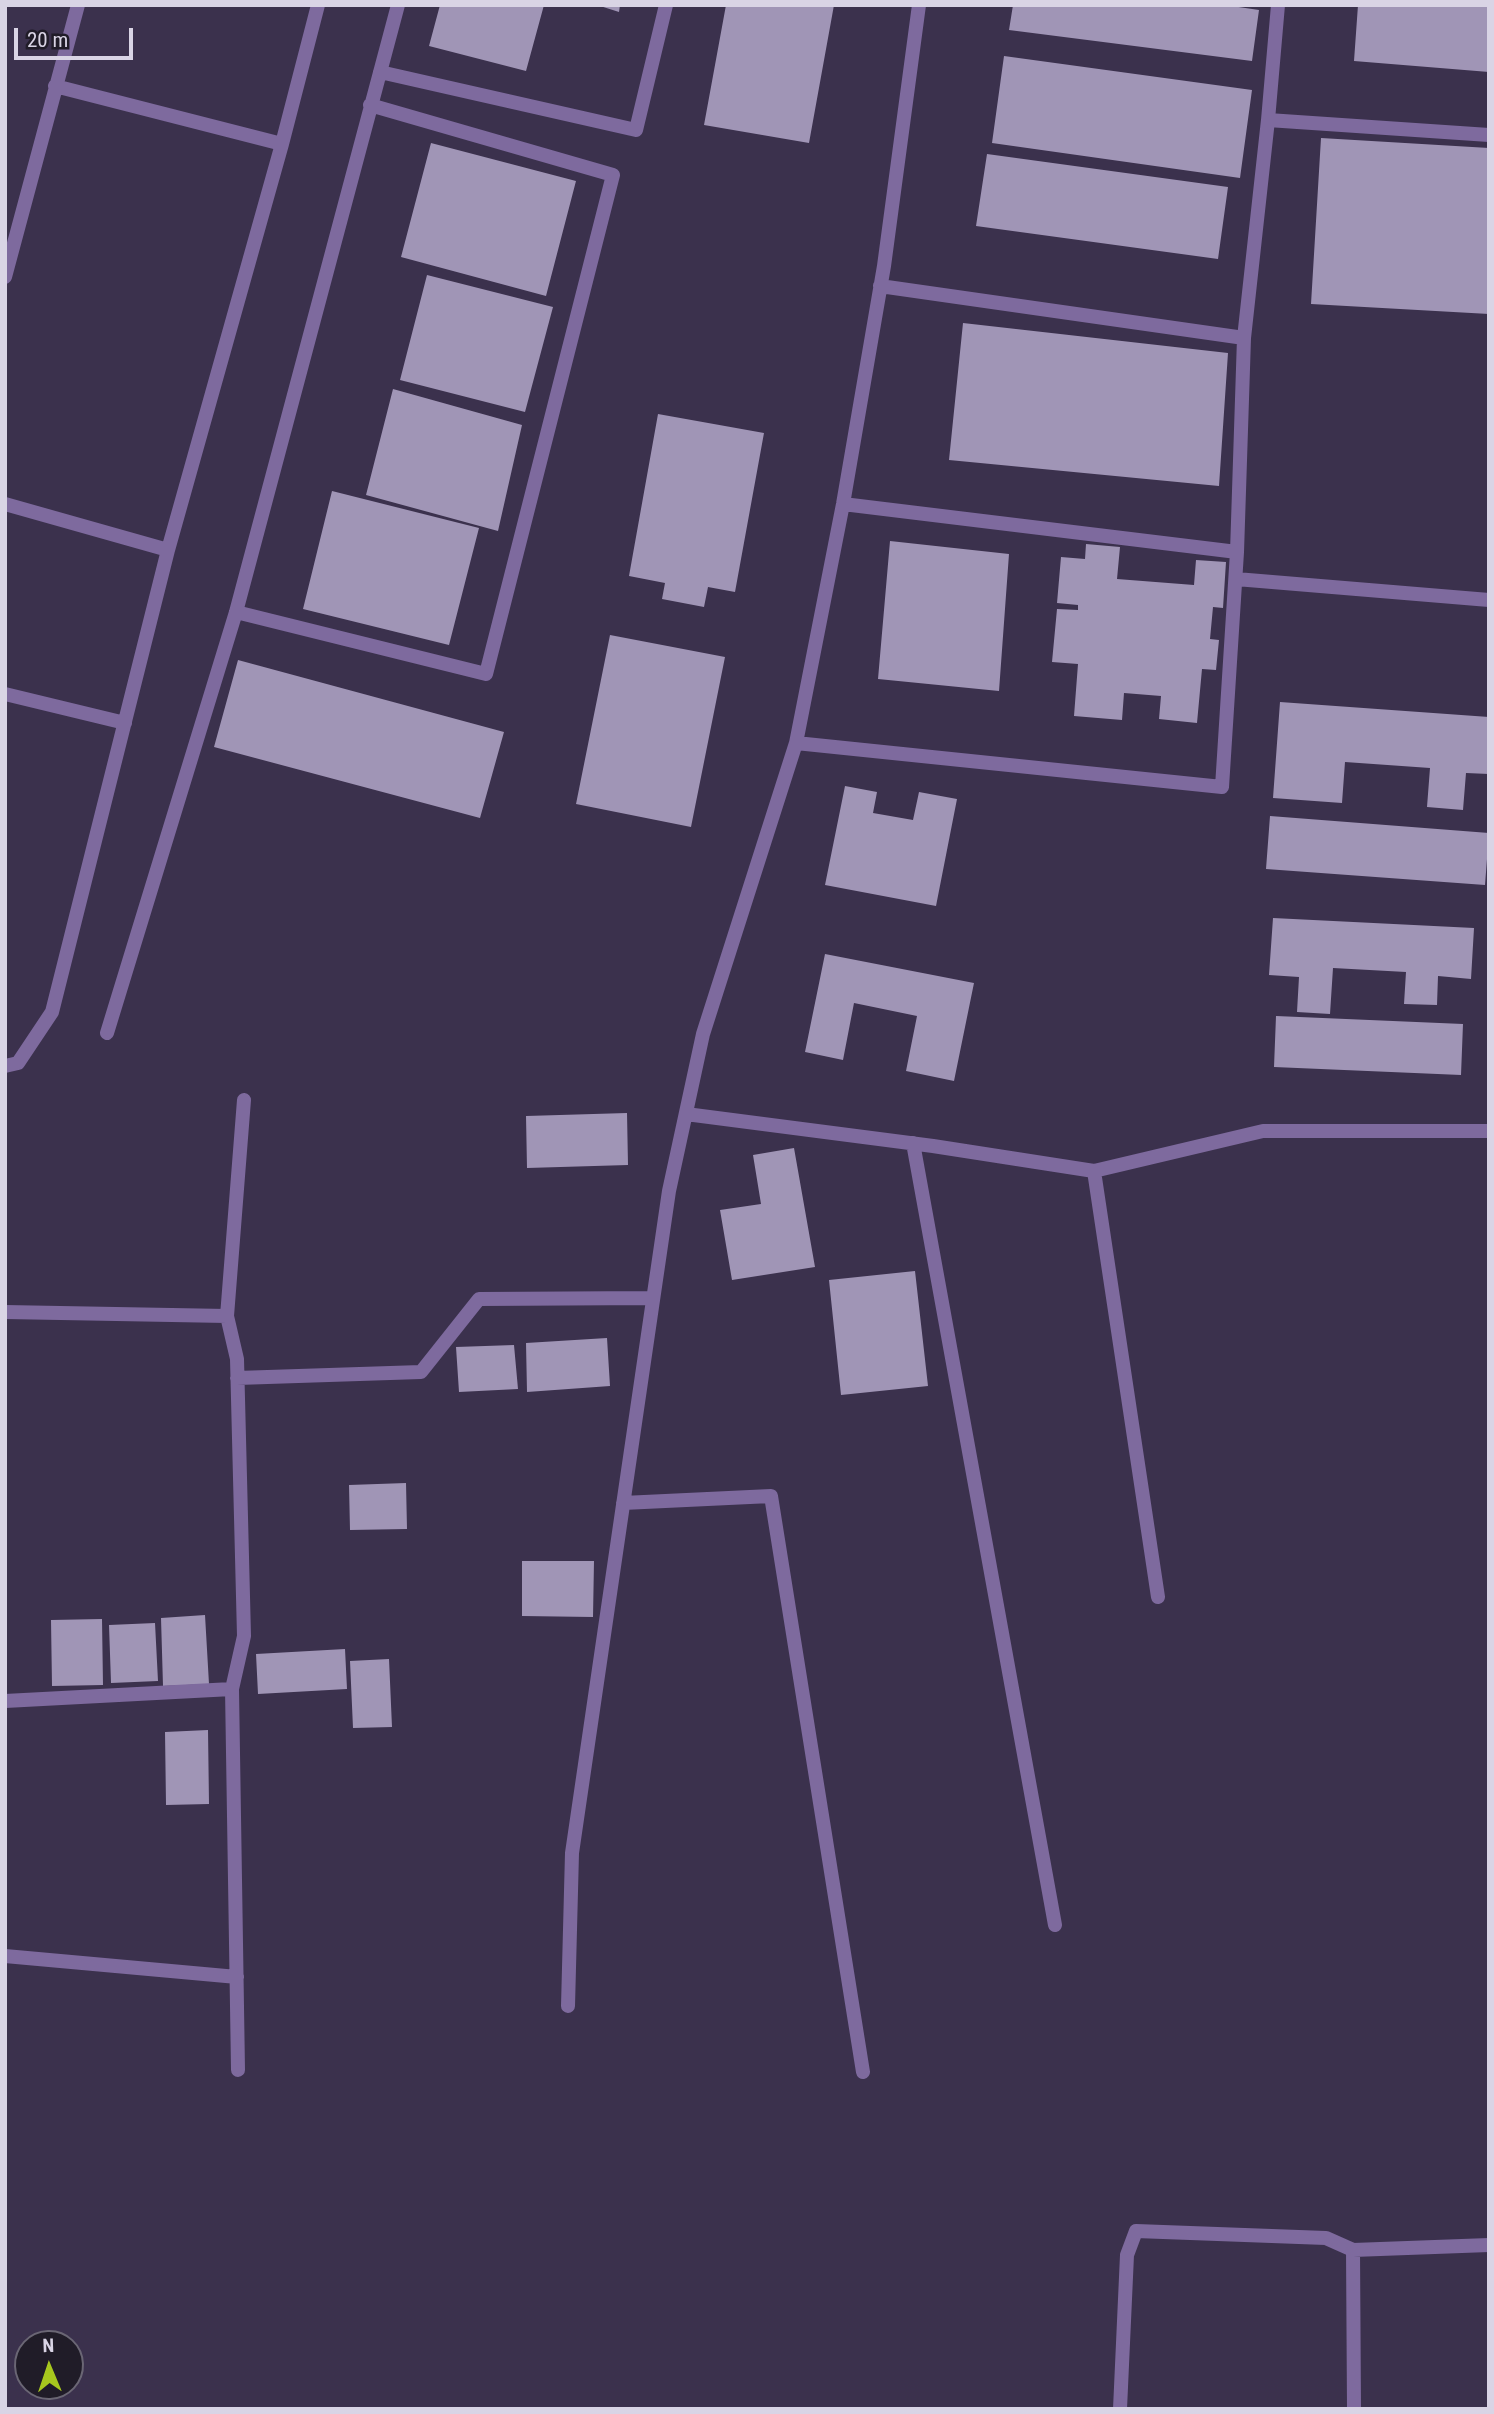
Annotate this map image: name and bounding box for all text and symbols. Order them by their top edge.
scale bar [18,14,136,58]
text: 20 m [27,28,68,52]
north arrow [14,2330,84,2400]
text: N [42,2334,55,2357]

